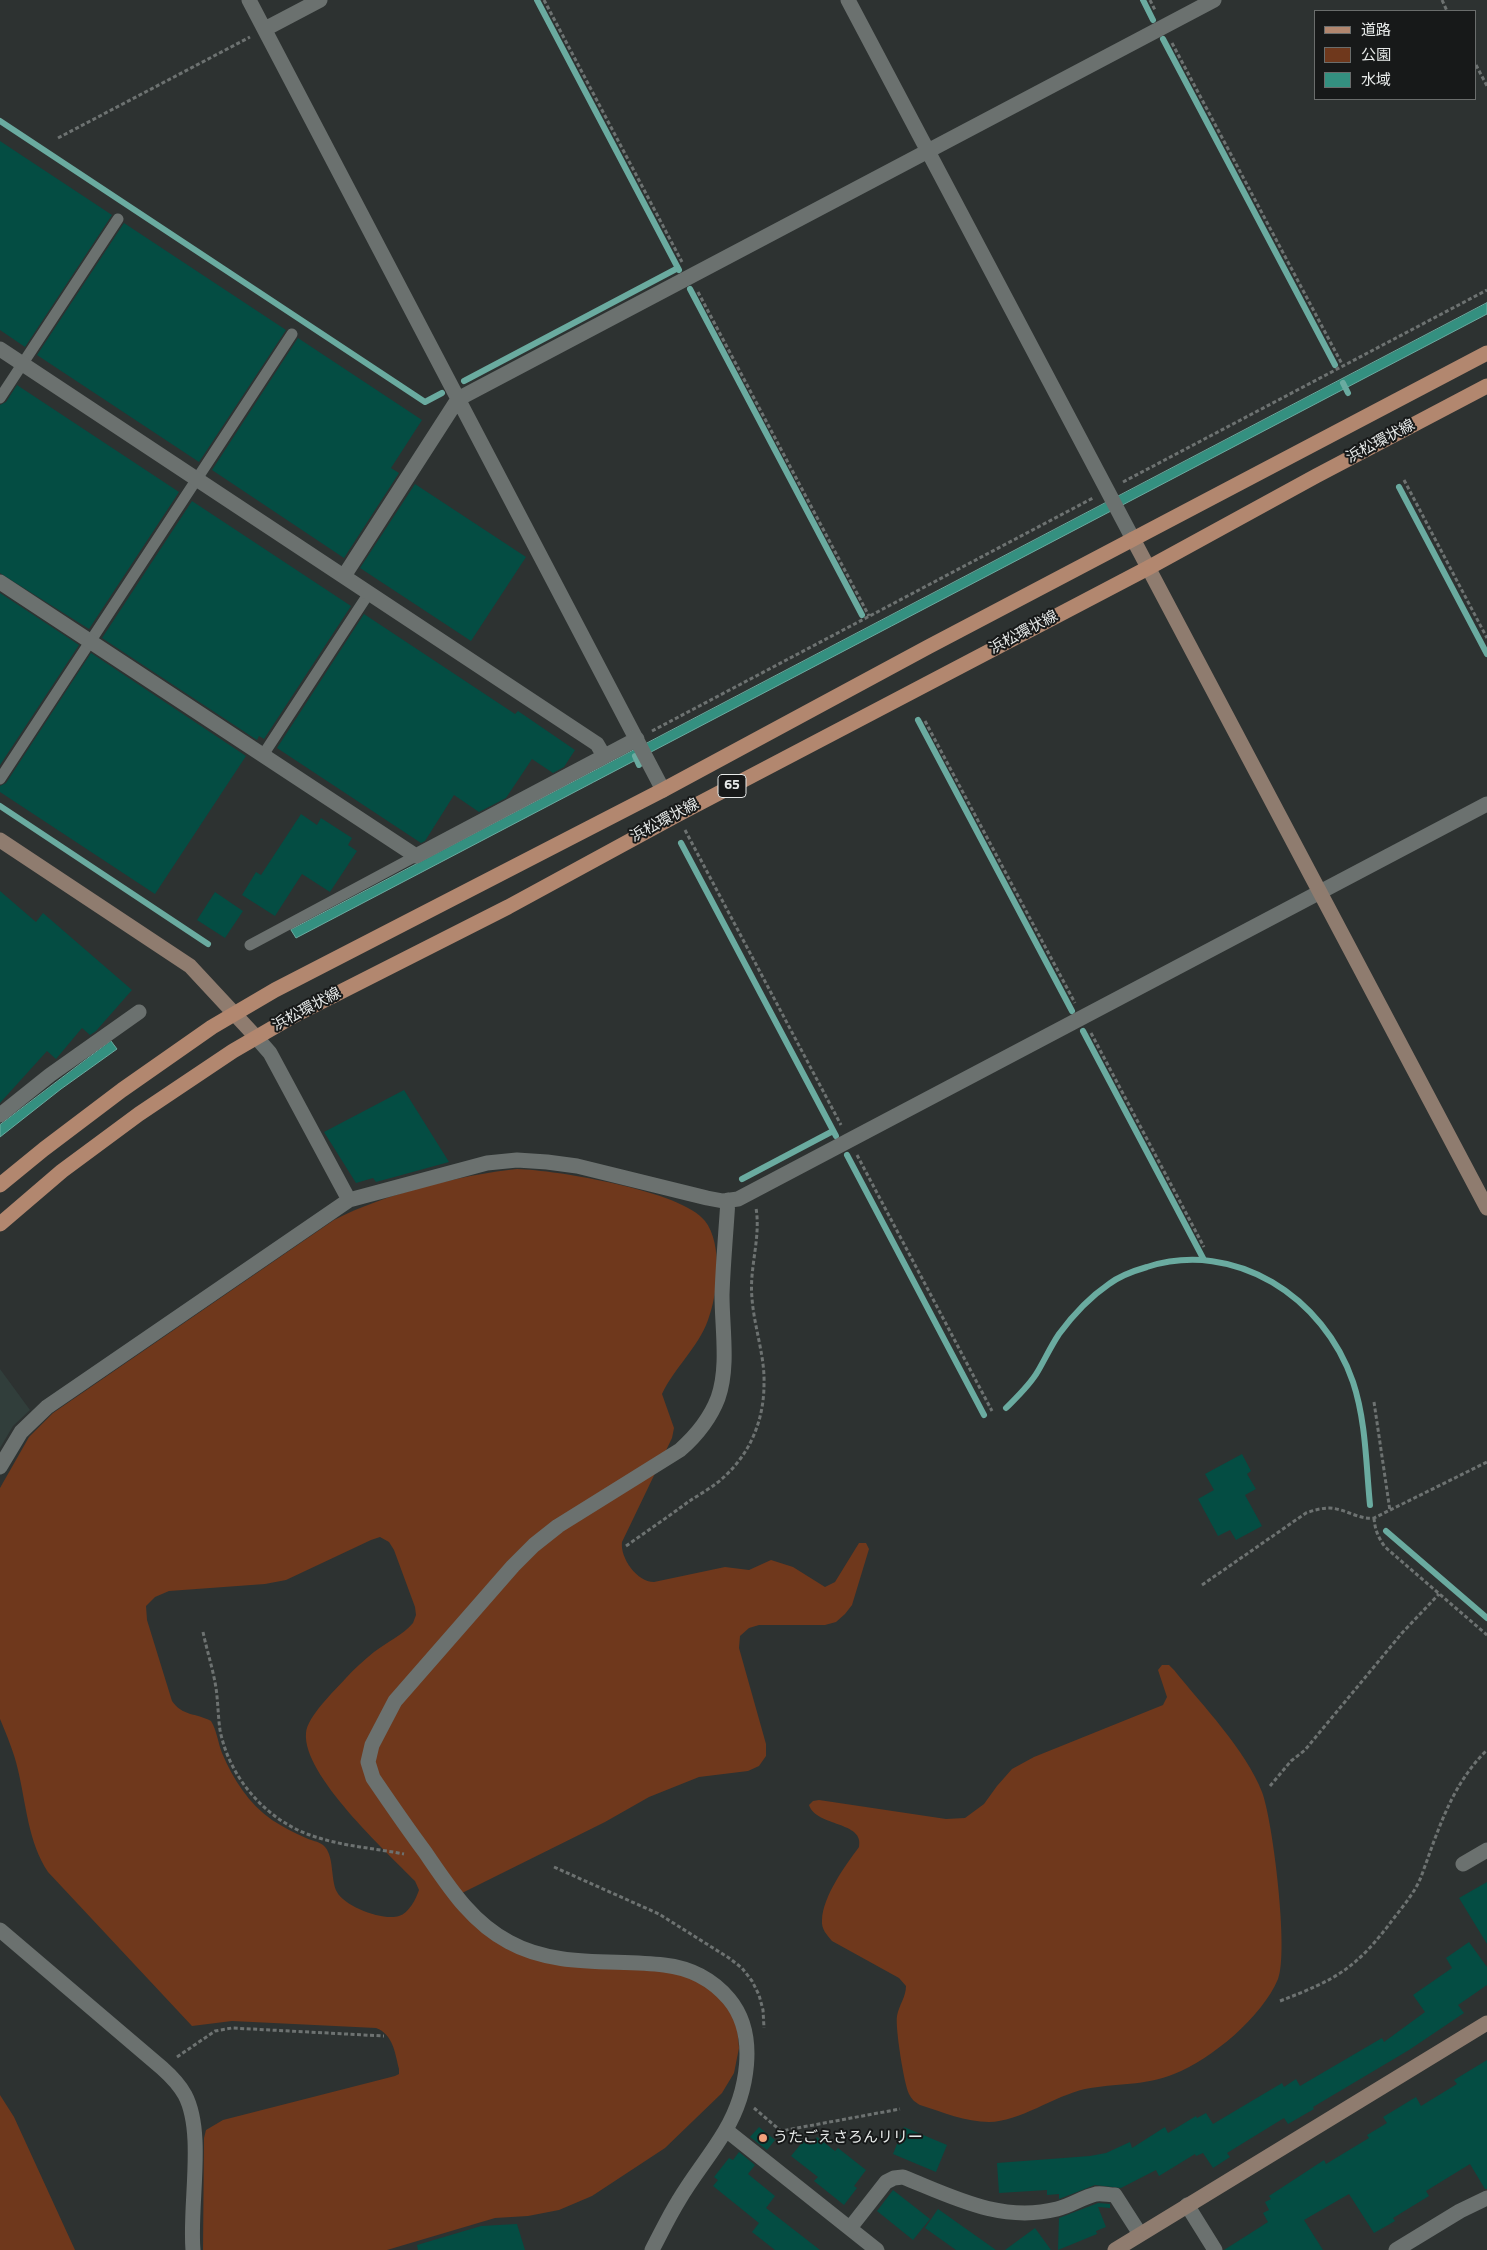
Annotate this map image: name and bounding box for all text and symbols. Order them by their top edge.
legend [1314,10,1477,100]
text: 道路 [1361,18,1391,41]
text: 公園 [1361,43,1391,66]
text: 水域 [1361,68,1391,91]
street label: 浜松環状線 [1344,416,1418,468]
street label: 浜松環状線 [987,607,1061,659]
road number: 65 [718,774,746,798]
street label: 浜松環状線 [628,795,702,847]
street label: 浜松環状線 [270,984,344,1036]
place label: うたごえさろんリリー [773,2129,923,2147]
marker: うたごえさろんリリー [757,2132,769,2144]

